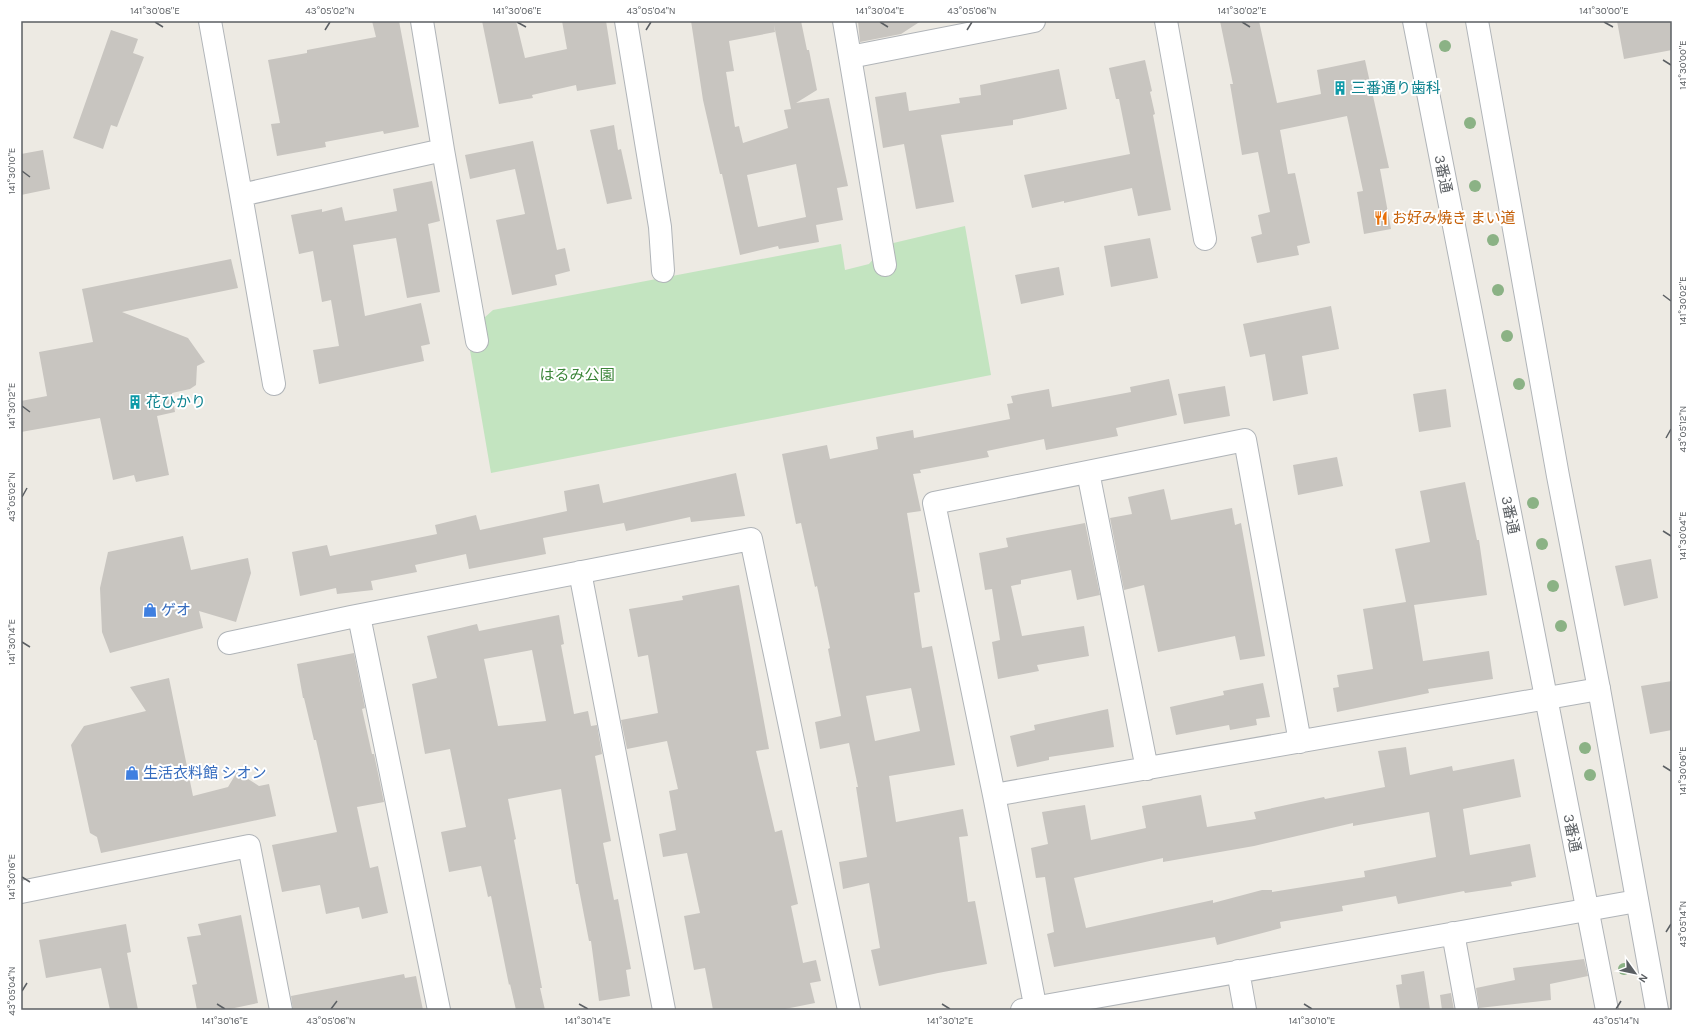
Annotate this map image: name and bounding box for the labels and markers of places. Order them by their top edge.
place label: 三番通り歯科 [1351,79,1441,97]
building icon: 三番通り歯科 [1332,80,1348,96]
place label: お好み焼き まい道 [1392,209,1516,227]
restaurant icon: お好み焼き まい道 [1373,210,1389,226]
place label: 花ひかり [146,393,206,411]
building icon: 花ひかり [127,394,143,410]
place label: ゲオ [161,601,191,619]
shop icon: ゲオ [142,602,158,618]
place label: 生活衣料館 シオン [143,764,267,782]
shop icon: 生活衣料館 シオン [124,765,140,781]

